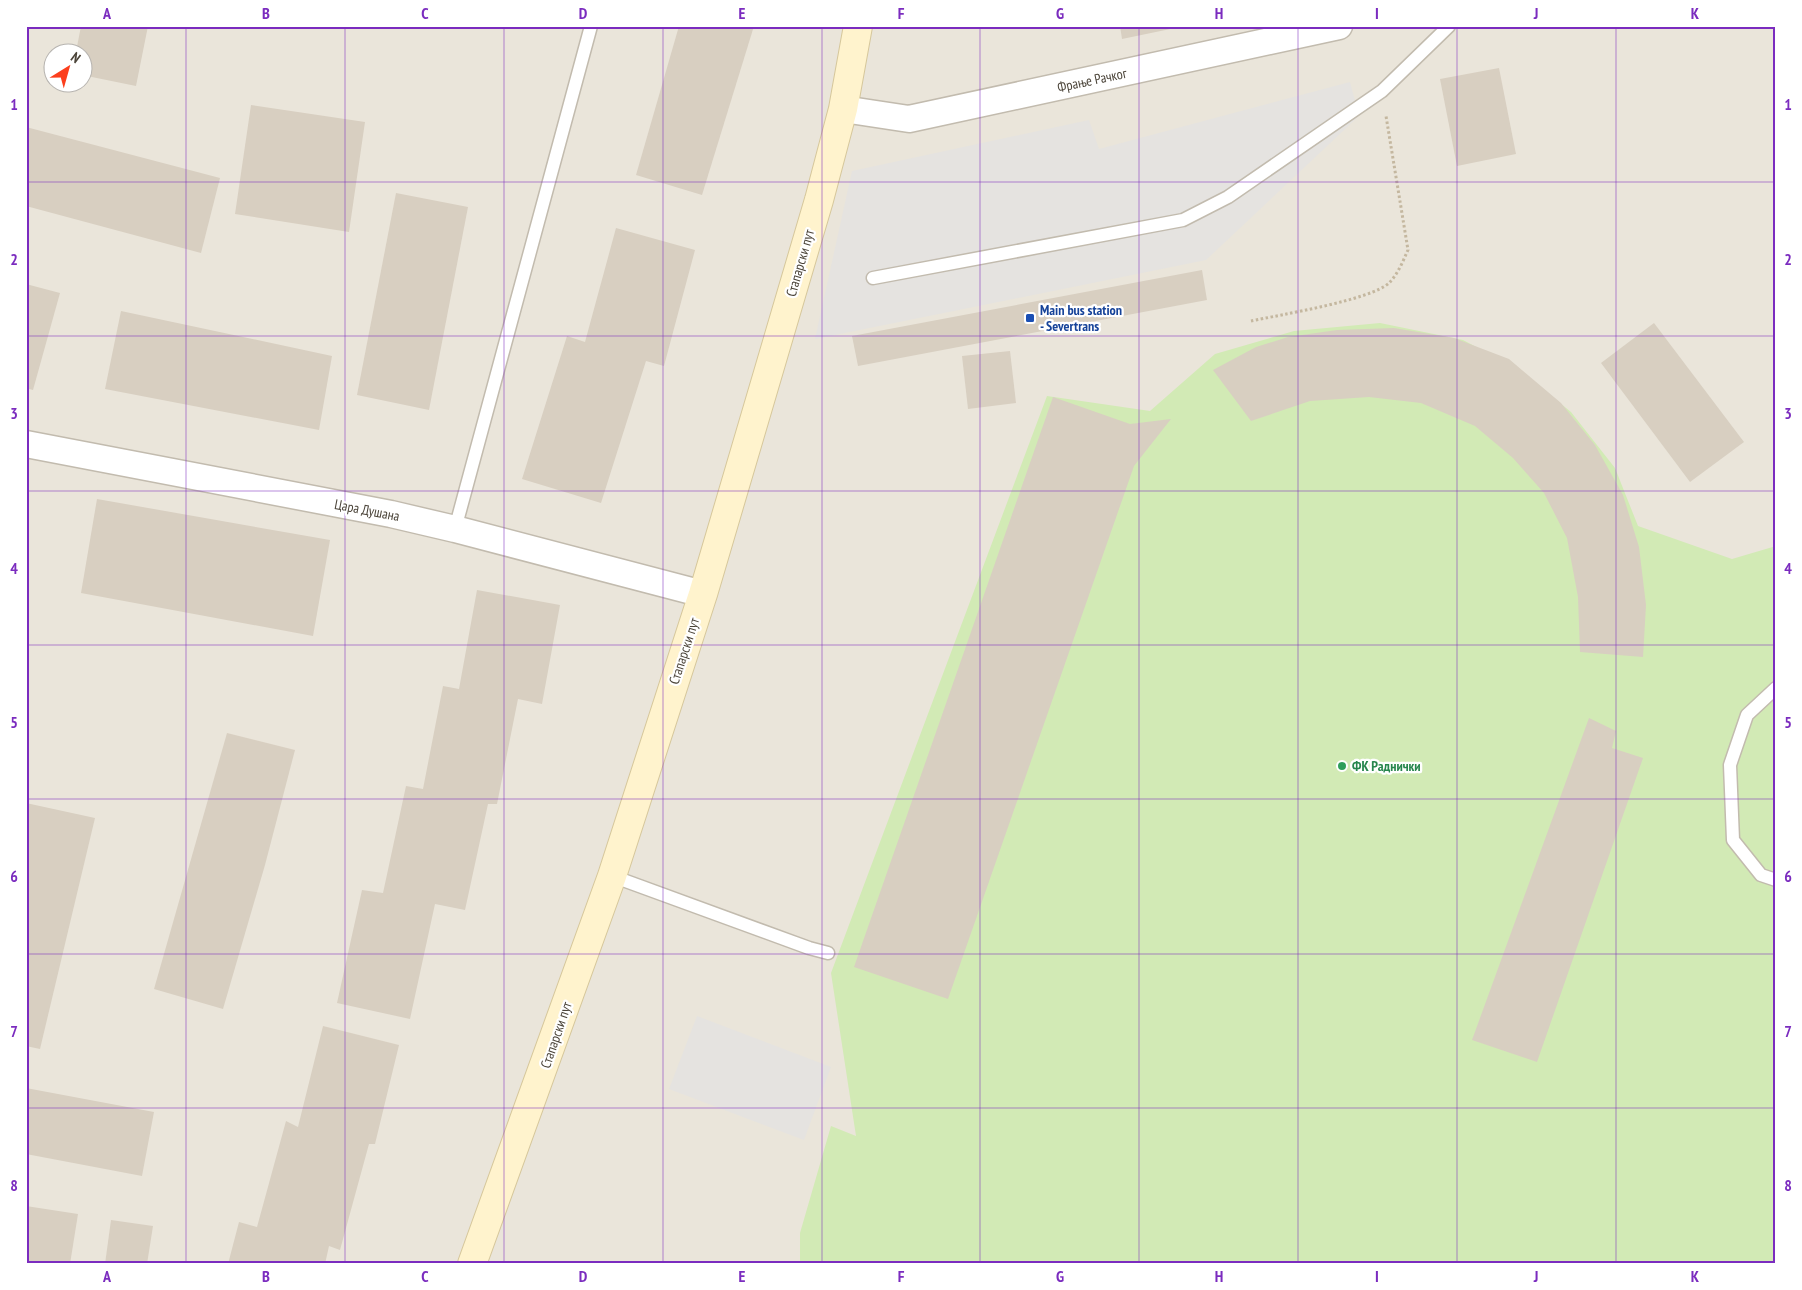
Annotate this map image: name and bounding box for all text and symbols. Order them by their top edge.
text: A [102,3,112,23]
text: B [262,3,270,23]
text: C [421,3,429,23]
text: D [579,3,588,23]
text: E [739,3,746,23]
text: F [898,3,905,23]
text: G [1056,3,1064,23]
text: H [1215,3,1223,23]
text: I [1375,3,1379,23]
text: J [1533,3,1538,23]
text: K [1691,3,1700,23]
north arrow [42,42,92,92]
text: N [67,48,84,67]
street label: Фрање Рачког [1056,64,1129,96]
text: 1 [10,94,18,114]
text: 1 [1784,94,1792,114]
street label: Стапарски пут [782,227,818,299]
text: 2 [10,249,18,269]
text: 2 [1784,249,1792,269]
place label: Main bus station - Severtrans [1040,301,1122,335]
marker: Main bus station - Severtrans [1024,312,1036,324]
text: 3 [10,403,18,423]
text: 3 [1784,403,1792,423]
street label: Цара Душана [333,495,401,525]
text: 4 [10,558,18,578]
text: 4 [1784,558,1792,578]
street label: Стапарски пут [665,615,703,687]
text: 5 [10,712,18,732]
text: 5 [1784,712,1792,732]
place label: ФК Раднички [1352,757,1421,775]
marker: ФК Раднички [1336,760,1348,772]
text: 6 [10,866,18,886]
text: 6 [1784,866,1792,886]
street label: Стапарски пут [536,999,576,1070]
text: 7 [10,1021,18,1041]
text: 7 [1784,1021,1792,1041]
text: 8 [10,1175,18,1195]
text: 8 [1784,1175,1792,1195]
text: A [102,1266,112,1286]
text: B [262,1266,270,1286]
text: C [421,1266,429,1286]
text: D [579,1266,588,1286]
text: E [739,1266,746,1286]
text: F [898,1266,905,1286]
text: G [1056,1266,1064,1286]
text: H [1215,1266,1223,1286]
text: I [1375,1266,1379,1286]
text: J [1533,1266,1538,1286]
text: K [1691,1266,1700,1286]

